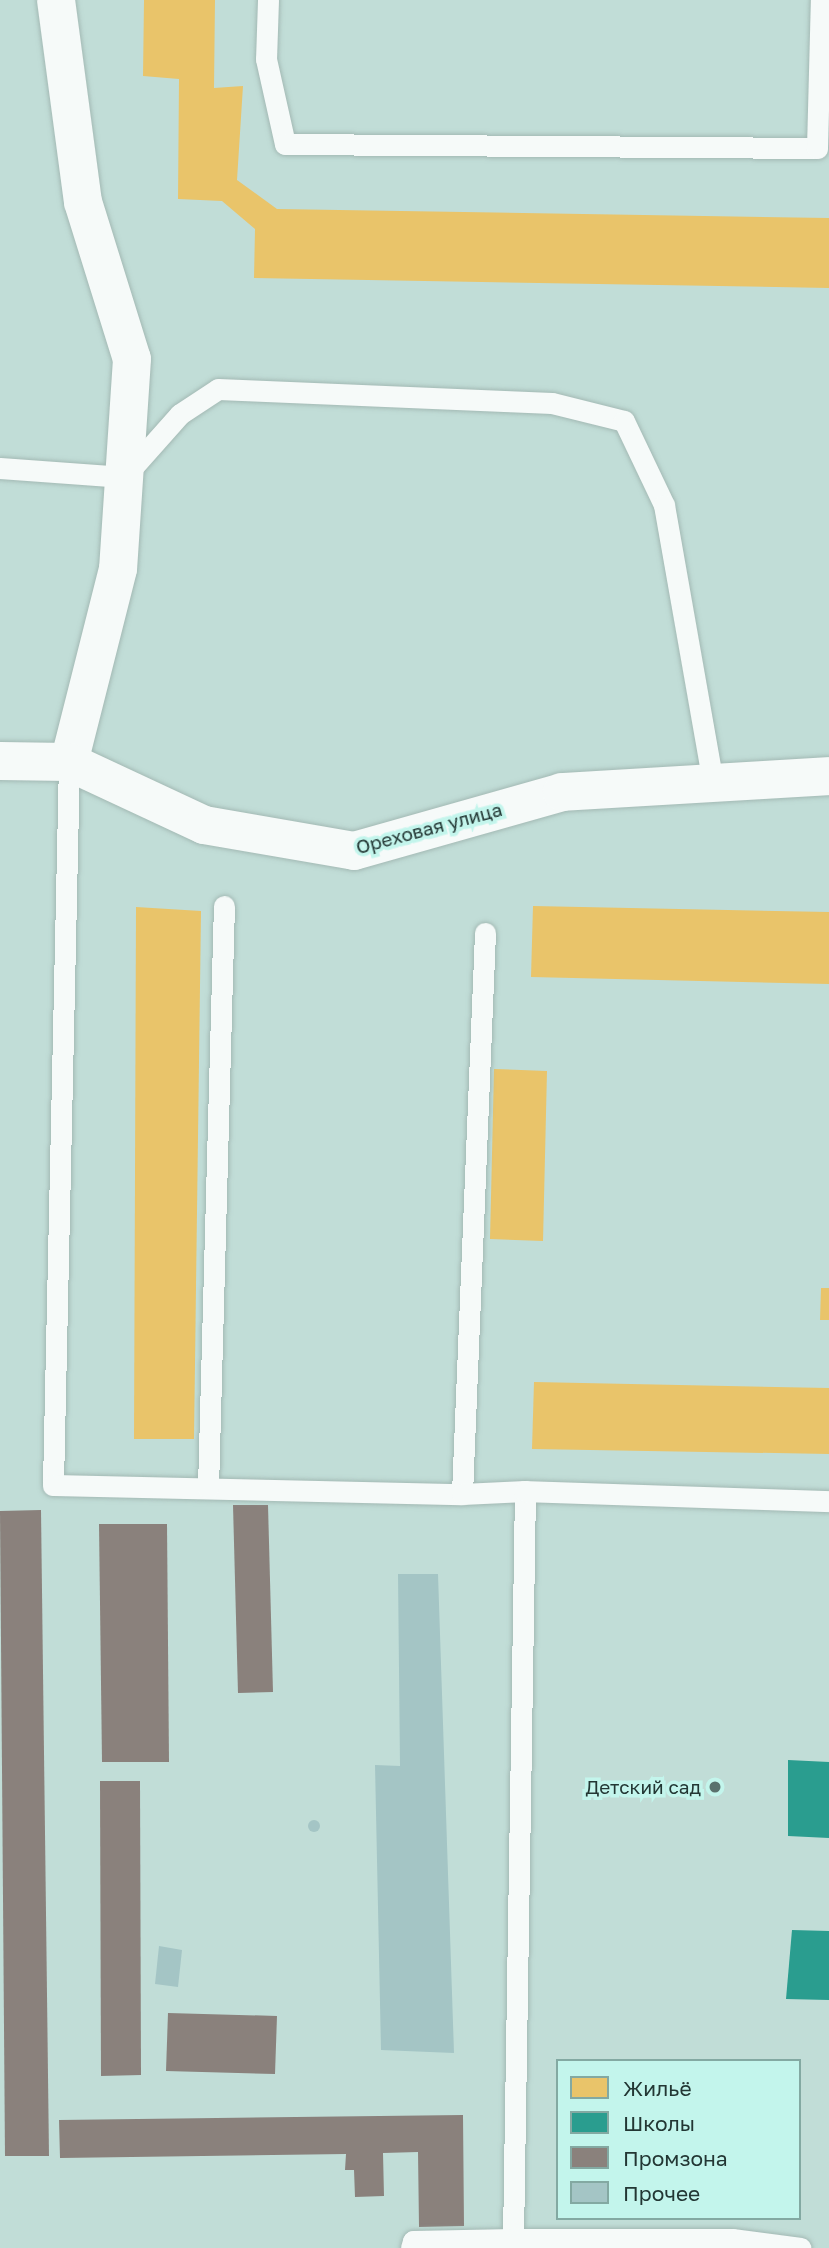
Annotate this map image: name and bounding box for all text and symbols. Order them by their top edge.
street label: Ореховая улица [353,798,505,858]
place label: Детский сад [586,1776,701,1798]
marker: Детский сад [707,1779,723,1795]
legend [556,2059,801,2220]
text: Жильё [623,2075,692,2101]
text: Школы [623,2110,695,2136]
text: Промзона [623,2145,728,2171]
text: Прочее [623,2180,700,2206]

